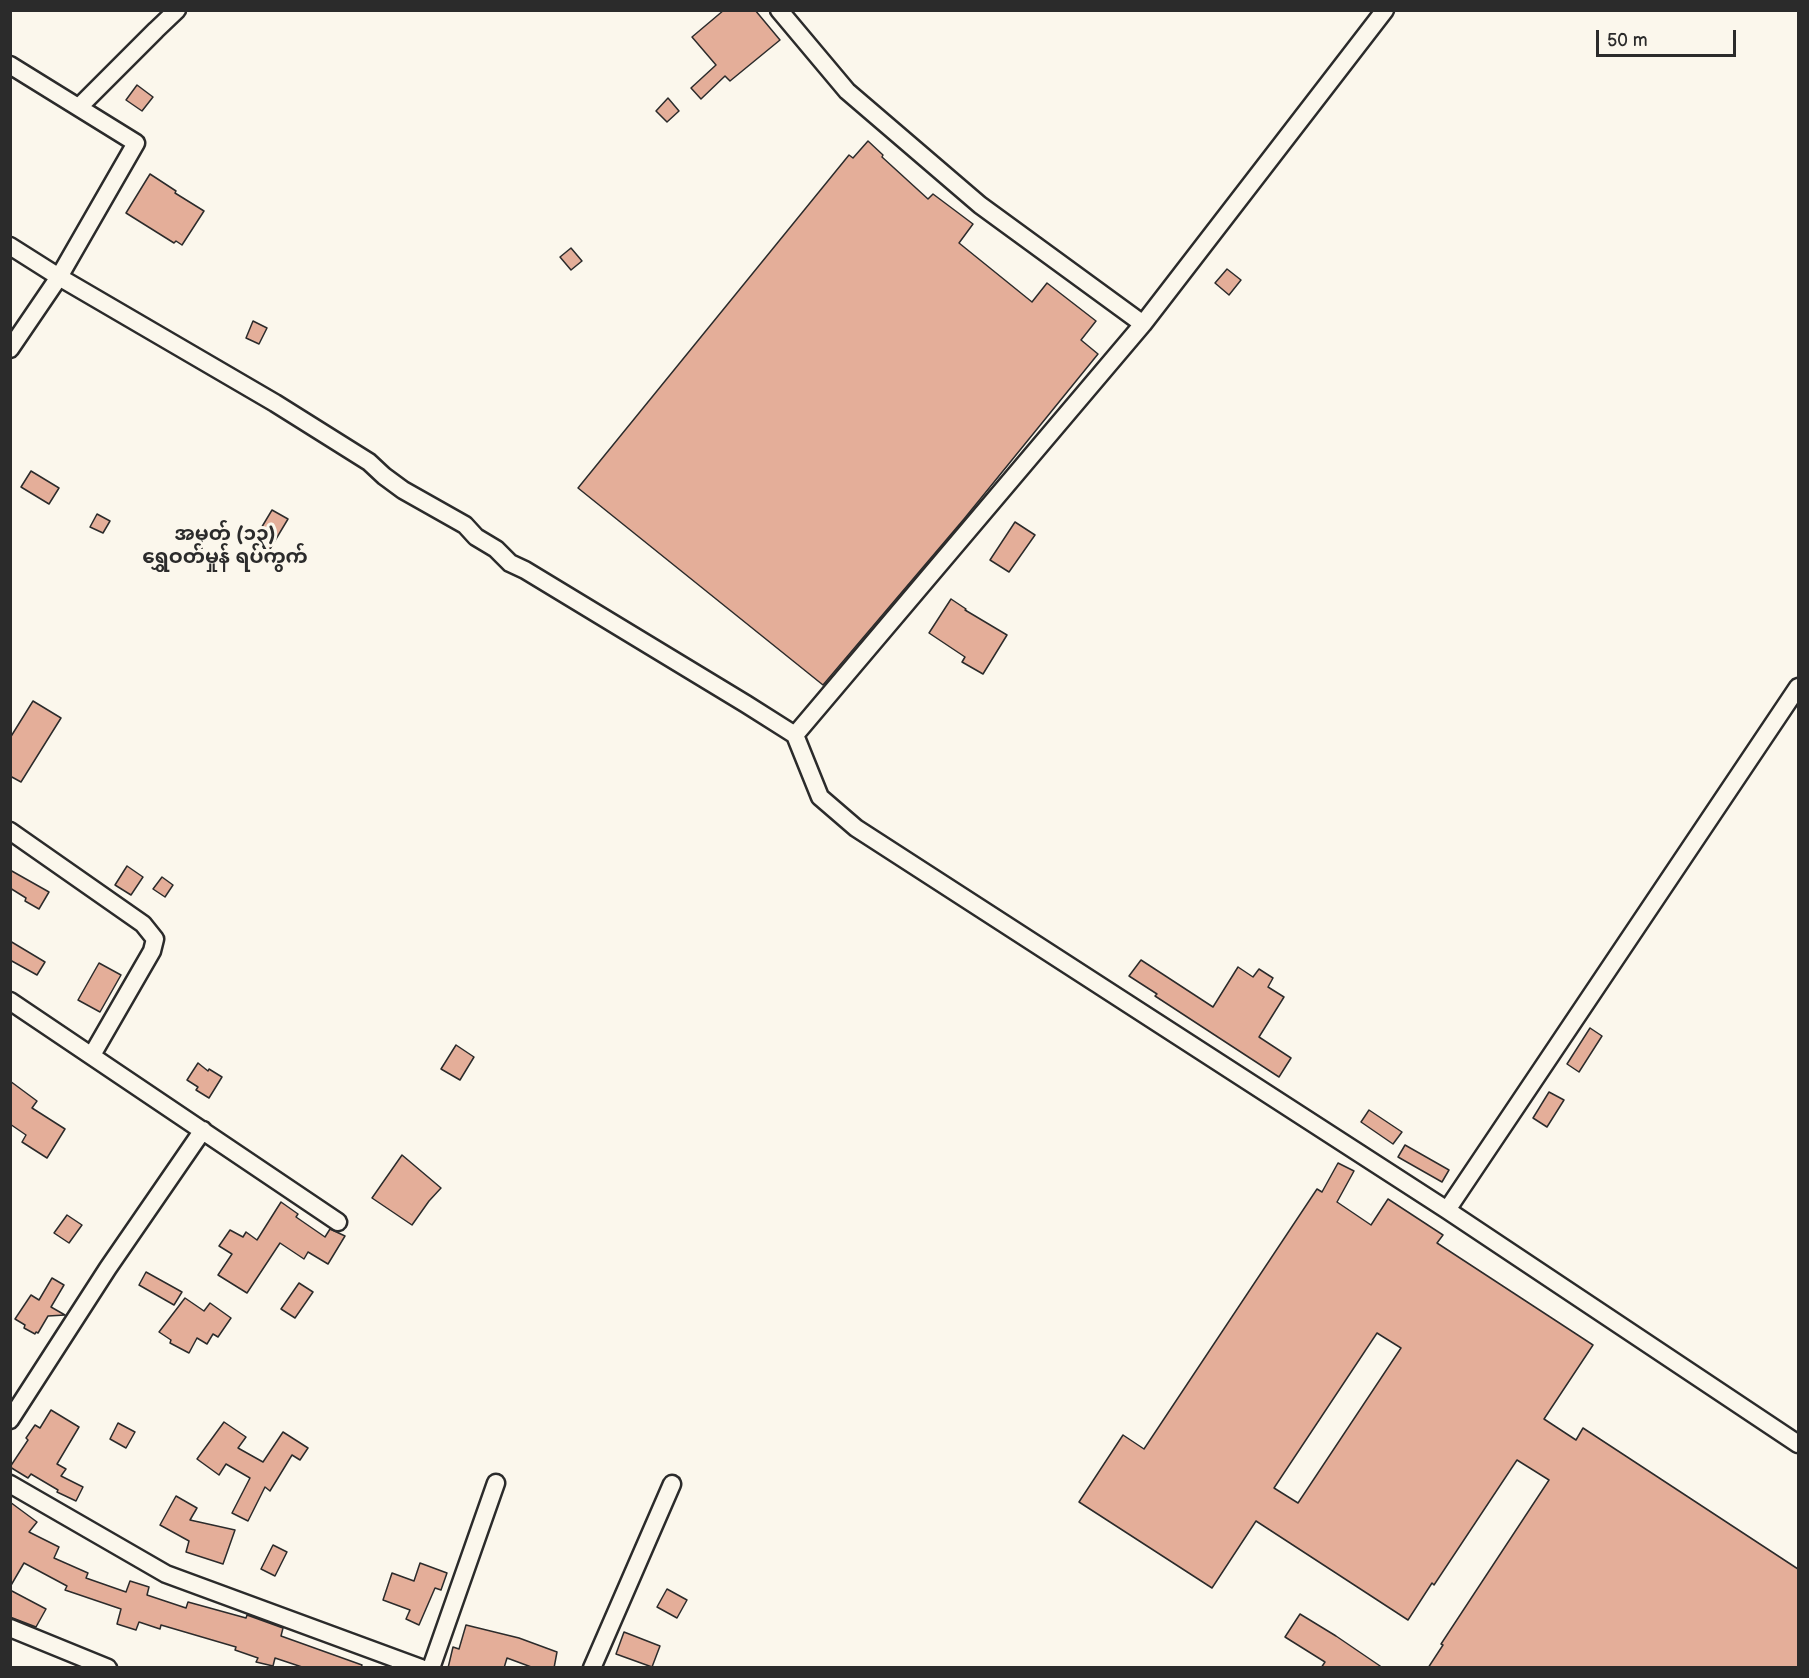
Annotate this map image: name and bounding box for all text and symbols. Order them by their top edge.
scale bar [1599,18,1738,56]
text: 50 m [1607,30,1648,51]
district label: အမှတ် (၁၃) ရွှေဝတ်မှုန် ရပ်ကွက် [142,523,308,570]

